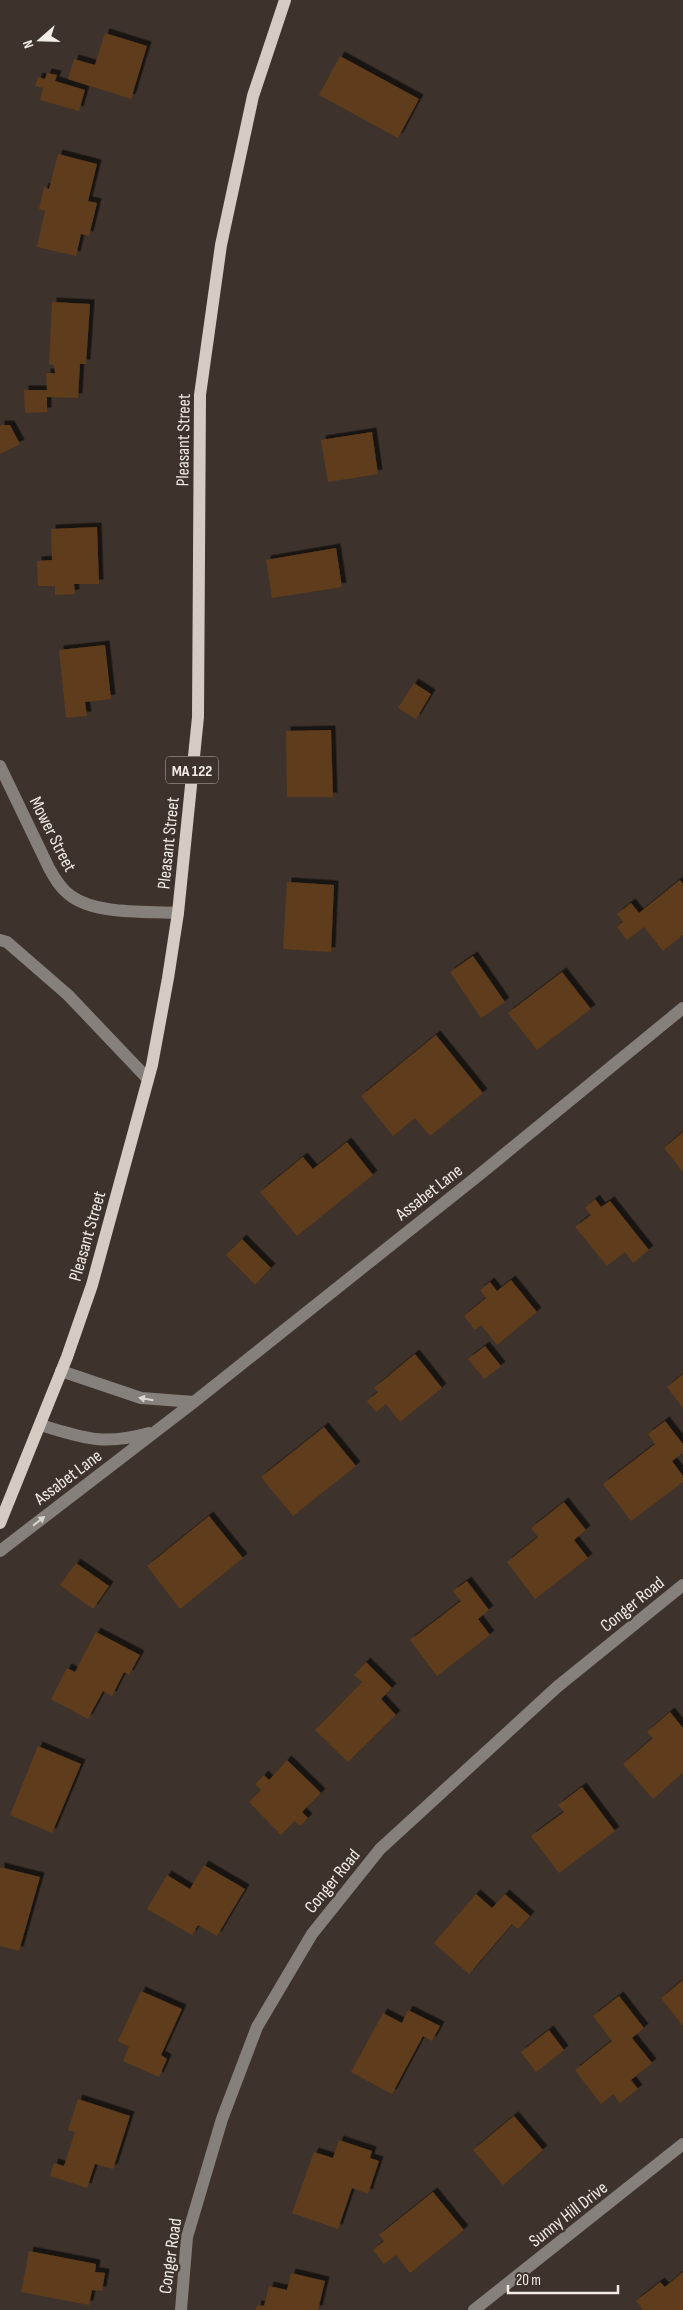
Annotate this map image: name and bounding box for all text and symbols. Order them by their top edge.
north arrow [15,15,65,65]
text: N [19,38,38,51]
street label: Pleasant Street [172,393,195,486]
road number: MA 122 [166,756,218,784]
street label: Mower Street [25,793,81,876]
street label: Pleasant Street [153,795,184,890]
street label: Assabet Lane [391,1160,467,1226]
street label: Pleasant Street [65,1188,110,1284]
one-way arrow [137,1394,153,1402]
street label: Assabet Lane [30,1445,106,1510]
one-way arrow [32,1516,45,1527]
street label: Conger Road [596,1572,668,1636]
street label: Conger Road [300,1845,364,1917]
street label: Sunny Hill Drive [525,2177,612,2252]
street label: Conger Road [155,2217,186,2295]
scale bar [508,2262,618,2294]
text: 20 m [516,2271,541,2290]

